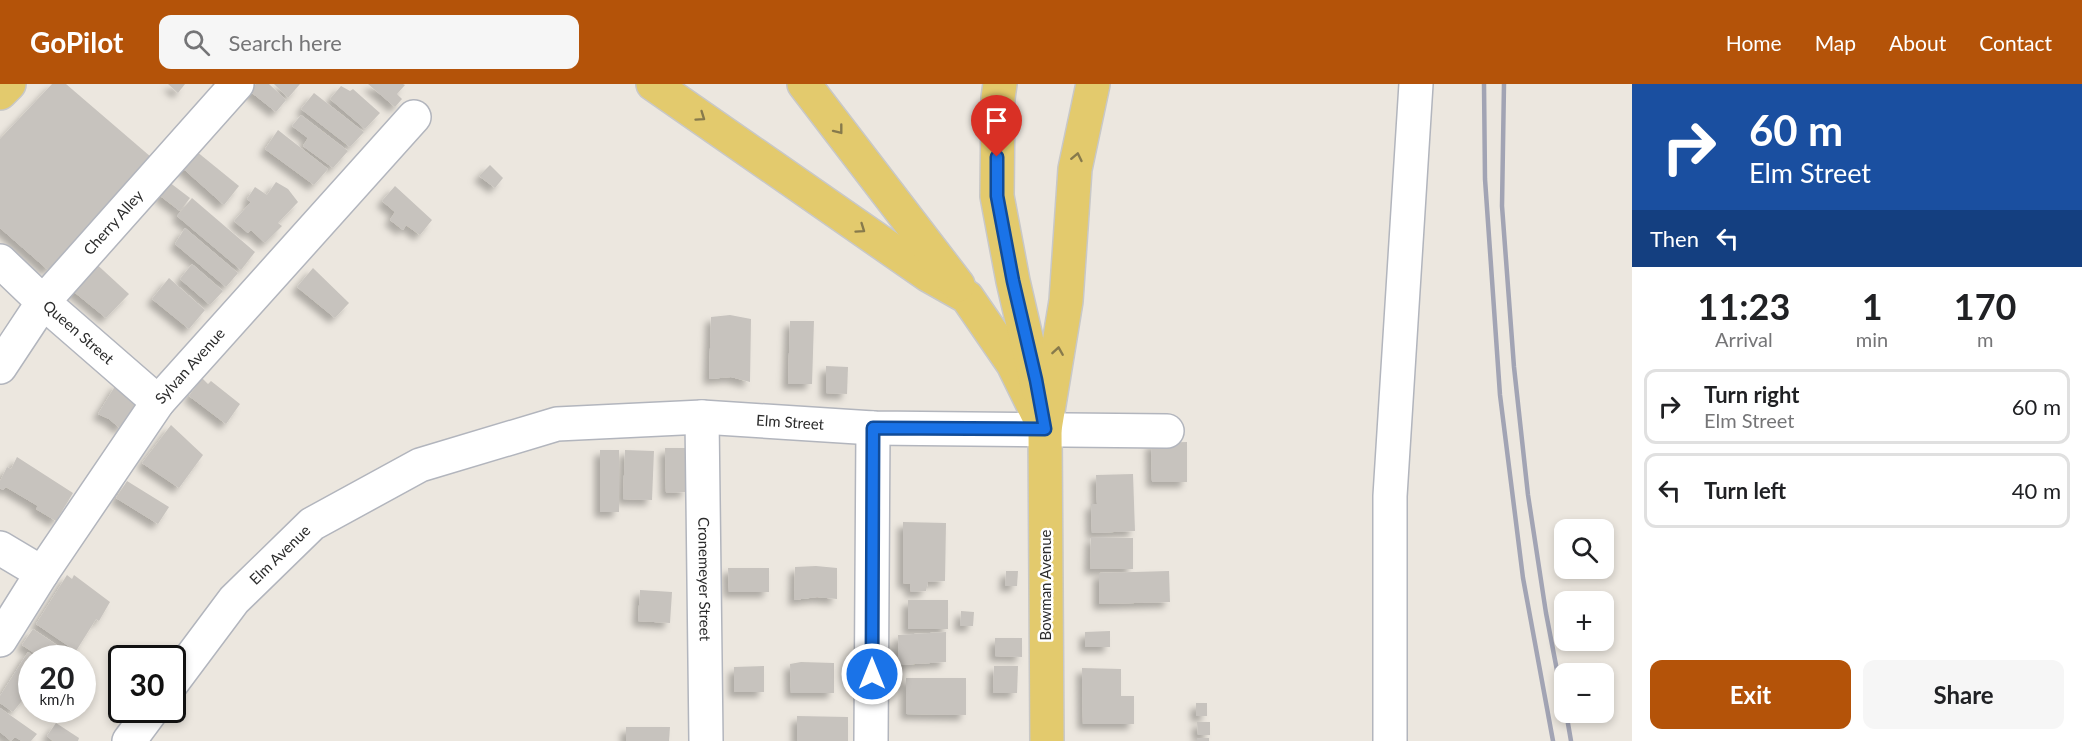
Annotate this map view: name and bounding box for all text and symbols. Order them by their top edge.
search box [159,15,579,69]
text: GoPilot [30,25,123,59]
icon: search [180,26,213,59]
text: Search here [228,29,342,56]
text: Home [1726,30,1782,55]
text: Map [1815,30,1856,55]
text: About [1889,30,1946,55]
text: Contact [1979,30,2052,55]
pin [971,95,1022,157]
icon: arrive [980,104,1013,137]
text: 60 m [1749,105,1843,155]
icon: right [1650,108,1728,186]
one-way arrow [695,110,706,121]
one-way arrow [832,124,843,135]
one-way arrow [1070,152,1083,162]
text: Elm Street [1749,156,1871,189]
street label: Cherry Alley [79,186,146,258]
one-way arrow [855,222,866,233]
icon: left [1711,222,1744,255]
text: Then [1650,225,1699,252]
text: 11:23 [1698,284,1790,328]
text: 1 [1862,284,1883,328]
text: 170 [1954,284,2016,328]
street label: Queen Street [40,296,118,368]
street label: Sylvan Avenue [151,324,228,407]
text: Arrival [1715,327,1773,351]
text: min [1856,327,1888,351]
text: m [1977,327,1993,351]
one-way arrow [1051,346,1064,356]
text: Turn right [1704,381,1799,408]
icon: right [1653,390,1686,423]
text: 60 m [2012,393,2061,420]
text: Elm Street [1704,408,1794,432]
street label: Elm Street [756,411,825,433]
icon: left [1653,474,1686,507]
text: Turn left [1704,477,1786,504]
text: 40 m [2012,477,2061,504]
street label: Cronemeyer Street [695,517,715,642]
map controls [1554,519,1614,723]
button: search [1554,519,1614,579]
street label: Elm Avenue [245,521,314,588]
street label: Bowman Avenue [1036,529,1054,640]
button: + [1554,591,1614,651]
position arrow [840,642,904,706]
speed limit sign: 30 [108,645,186,723]
text: 20 [40,659,74,695]
button: Exit [1650,660,1851,729]
button: Share [1863,660,2064,729]
button: − [1554,663,1614,723]
text: km/h [39,690,75,708]

